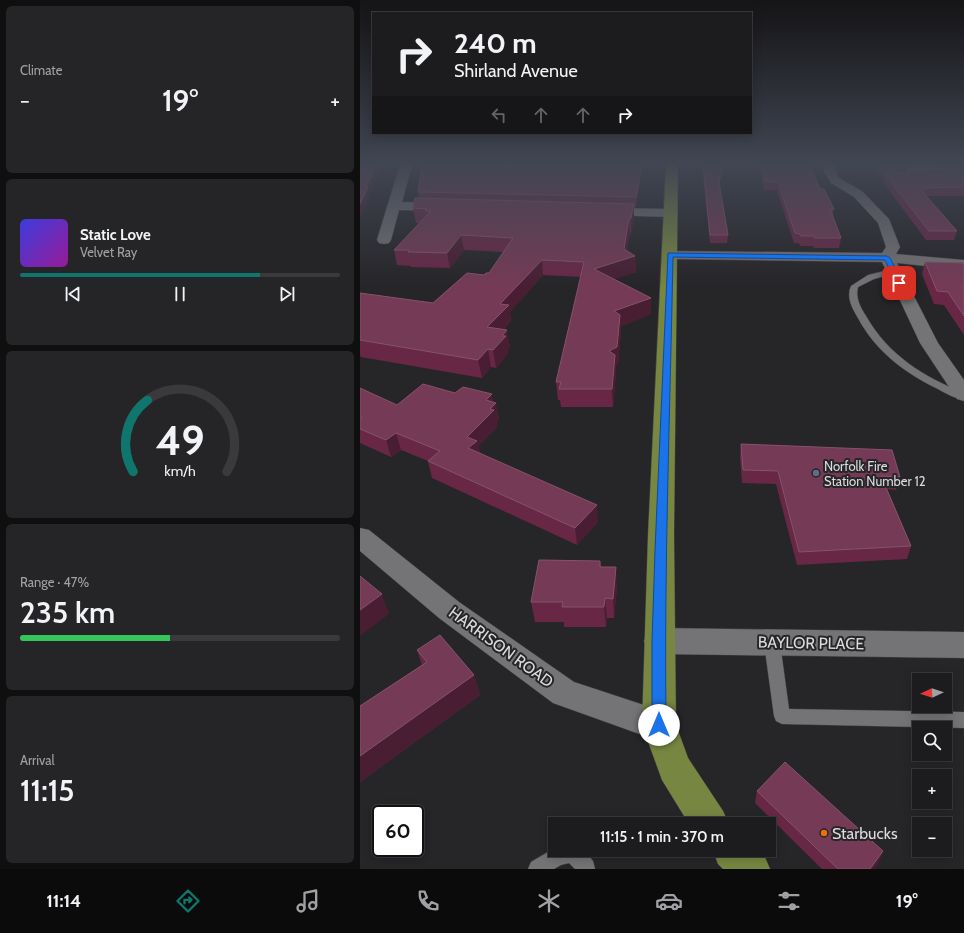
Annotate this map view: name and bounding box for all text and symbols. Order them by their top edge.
text: 240 m [454,26,537,60]
icon: right [388,28,440,80]
text: Shirland Avenue [454,60,578,82]
text: Climate [20,62,62,78]
text: 19° [162,82,198,119]
text: − [20,87,30,114]
text: + [330,87,340,114]
icon: left [488,104,510,126]
icon: ahead [530,104,552,126]
icon: ahead [572,104,594,126]
icon: right [614,104,636,126]
text: Static Love [80,226,151,244]
text: Velvet Ray [80,244,137,260]
pin [882,266,916,300]
icon: arrive [888,272,910,294]
icon: previous [62,283,84,305]
icon: pause [169,283,191,305]
icon: next [276,283,298,305]
text: 49 [155,415,205,465]
place label: Norfolk Fire Station Number 12 [824,458,926,489]
text: km/h [164,462,196,480]
marker: Norfolk Fire Station Number 12 [811,468,821,478]
text: Range · 47% [20,574,89,590]
text: 235 km [20,594,115,631]
street label: HARRISON ROAD [445,603,557,691]
street label: BAYLOR PLACE [758,633,864,653]
north arrow [912,673,952,713]
map controls [912,673,952,857]
position arrow [638,704,680,746]
button: search [912,721,952,761]
text: Arrival [20,752,55,768]
button: + [912,769,952,809]
text: 11:15 [20,772,74,809]
speed limit sign: 60 [372,805,424,857]
button: − [912,817,952,857]
place label: Starbucks [832,824,898,843]
text: 11:15 · 1 min · 370 m [600,828,724,846]
marker: Starbucks [819,828,829,838]
icon: directions [174,887,202,915]
icon: music [294,887,322,915]
icon: phone [414,887,442,915]
icon: climate [535,887,563,915]
icon: car [655,887,683,915]
icon: filters [775,887,803,915]
text: 11:14 [46,890,81,912]
text: 19° [896,890,918,912]

